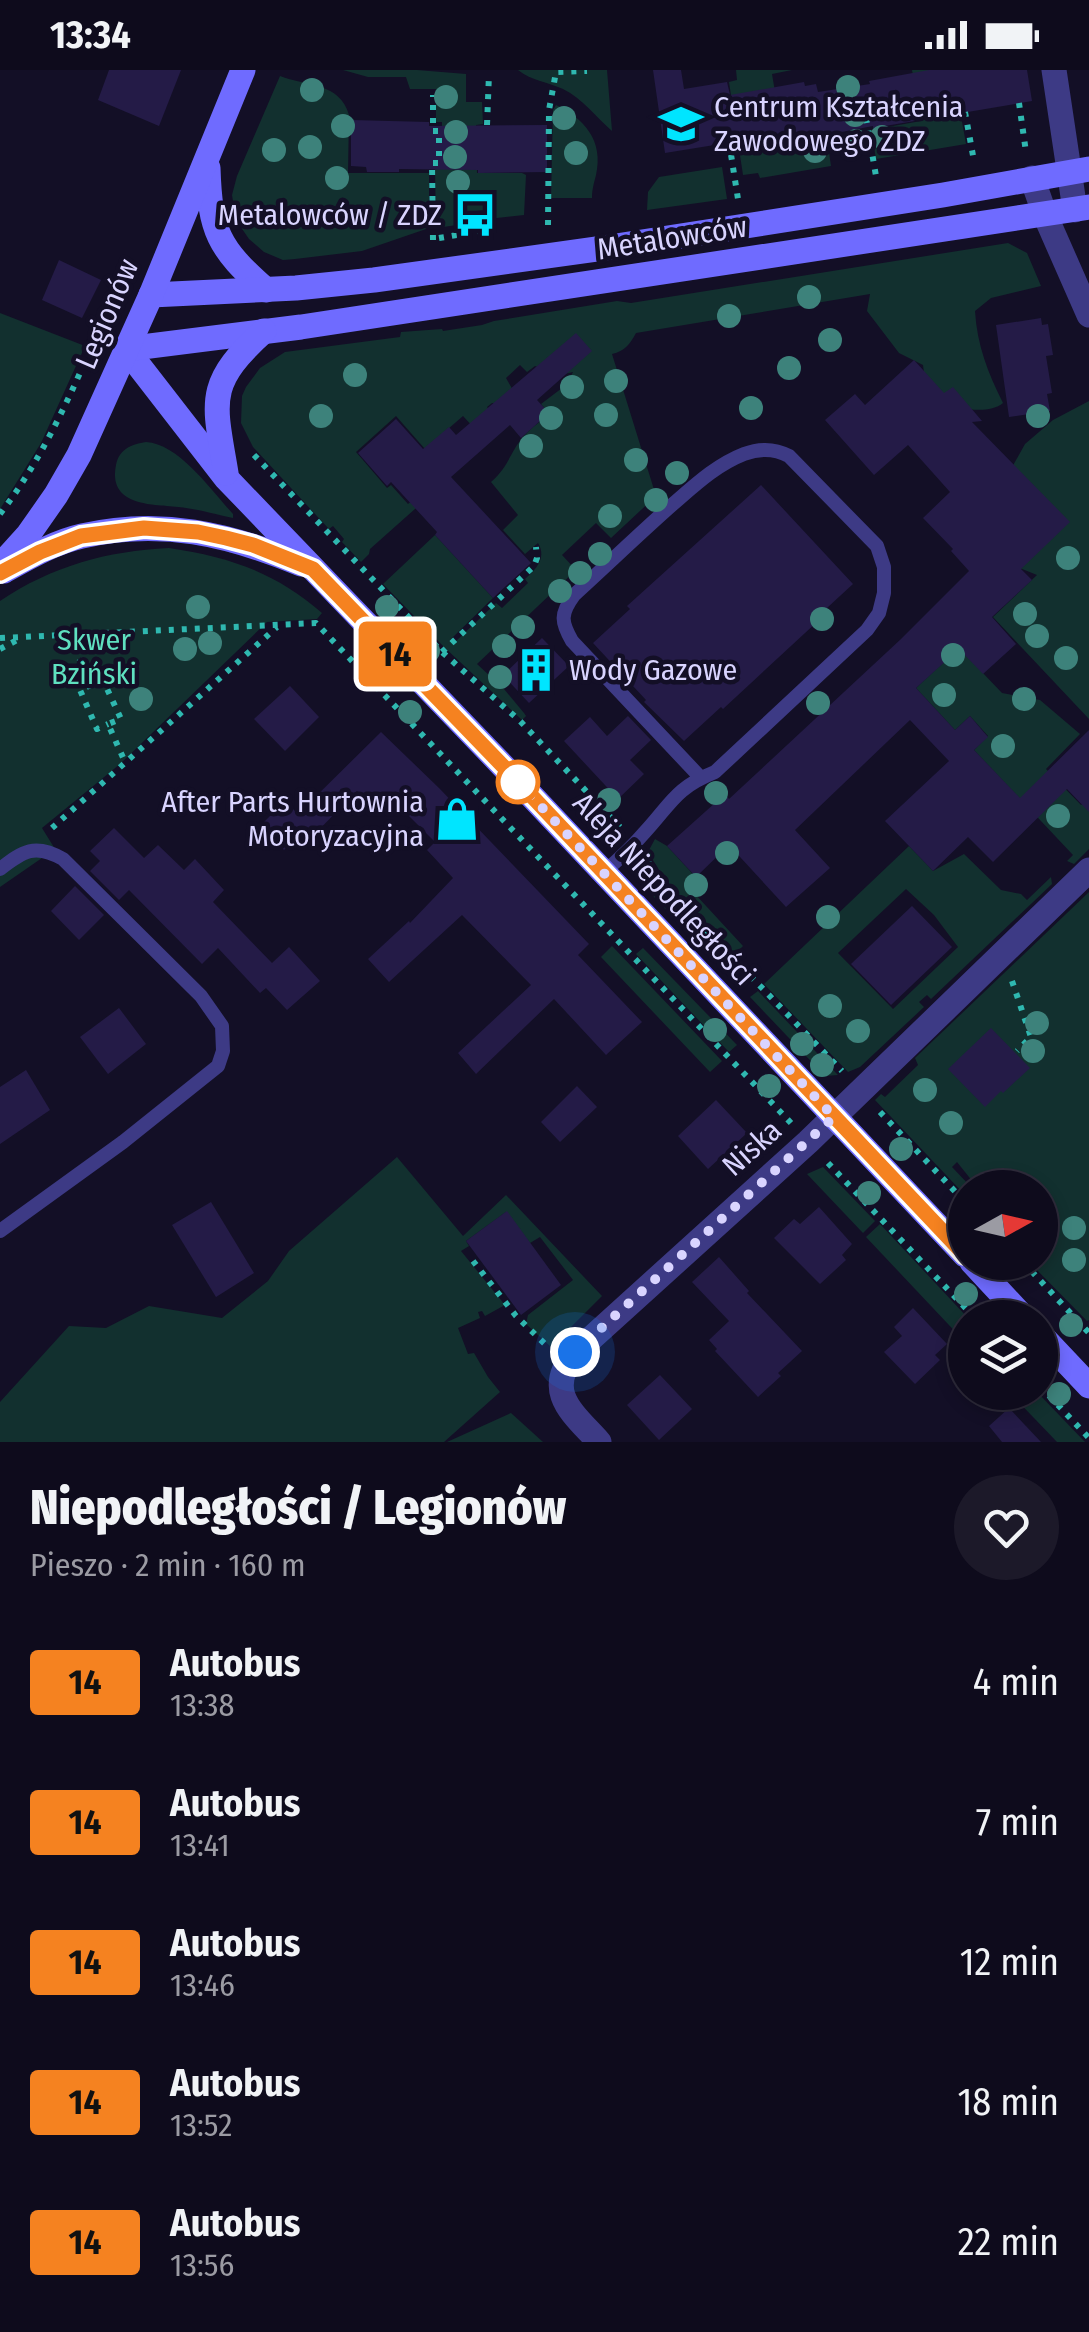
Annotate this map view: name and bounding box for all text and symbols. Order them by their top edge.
text: 13:34 [50,12,131,58]
place label: Centrum Kształcenia Zawodowego ZDZ [714,89,963,159]
school or university icon: Centrum Kształcenia Zawodowego ZDZ [657,100,705,148]
bus stop icon: Metalowców / ZDZ [451,191,499,239]
place label: Metalowców / ZDZ [218,197,442,233]
street label: Metalowców [595,208,750,268]
street label: Legionów [68,253,146,374]
park label: Skwer Bziński [51,622,137,692]
line badge: 14 [350,622,440,686]
text: 14 [379,633,411,675]
building icon: Wody Gazowe [512,646,560,694]
place label: Wody Gazowe [569,652,737,688]
unlabelled marker [497,761,539,803]
place label: After Parts Hurtownia Motoryzacyjna [161,784,424,854]
street label: Aleja Niepodległości [566,785,762,993]
shop icon: After Parts Hurtownia Motoryzacyjna [433,795,481,843]
street label: Niska [715,1112,789,1184]
north arrow [948,1170,1058,1280]
map controls [948,1170,1058,1410]
button: layers [948,1300,1058,1410]
your location [550,1327,600,1377]
button: heart [954,1475,1059,1580]
text: Niepodległości / Legionów [30,1479,566,1537]
text: Pieszo · 2 min · 160 m [30,1546,306,1584]
text: Autobus [170,1640,300,1686]
text: 4 min [973,1659,1059,1705]
text: 14 [69,1661,101,1703]
text: 13:38 [170,1686,234,1724]
text: Autobus [170,1780,300,1826]
text: 7 min [976,1799,1059,1845]
text: 14 [69,1801,101,1843]
text: 13:41 [170,1826,230,1864]
text: Autobus [170,1920,300,1966]
text: 12 min [960,1939,1059,1985]
text: 14 [69,1941,101,1983]
text: 13:46 [170,1966,235,2004]
text: Autobus [170,2060,300,2106]
text: 18 min [957,2079,1059,2125]
text: 14 [69,2081,101,2123]
text: 13:52 [170,2106,232,2144]
text: Autobus [170,2200,300,2246]
text: 22 min [958,2219,1059,2265]
text: 14 [69,2221,101,2263]
text: 13:56 [170,2246,234,2284]

